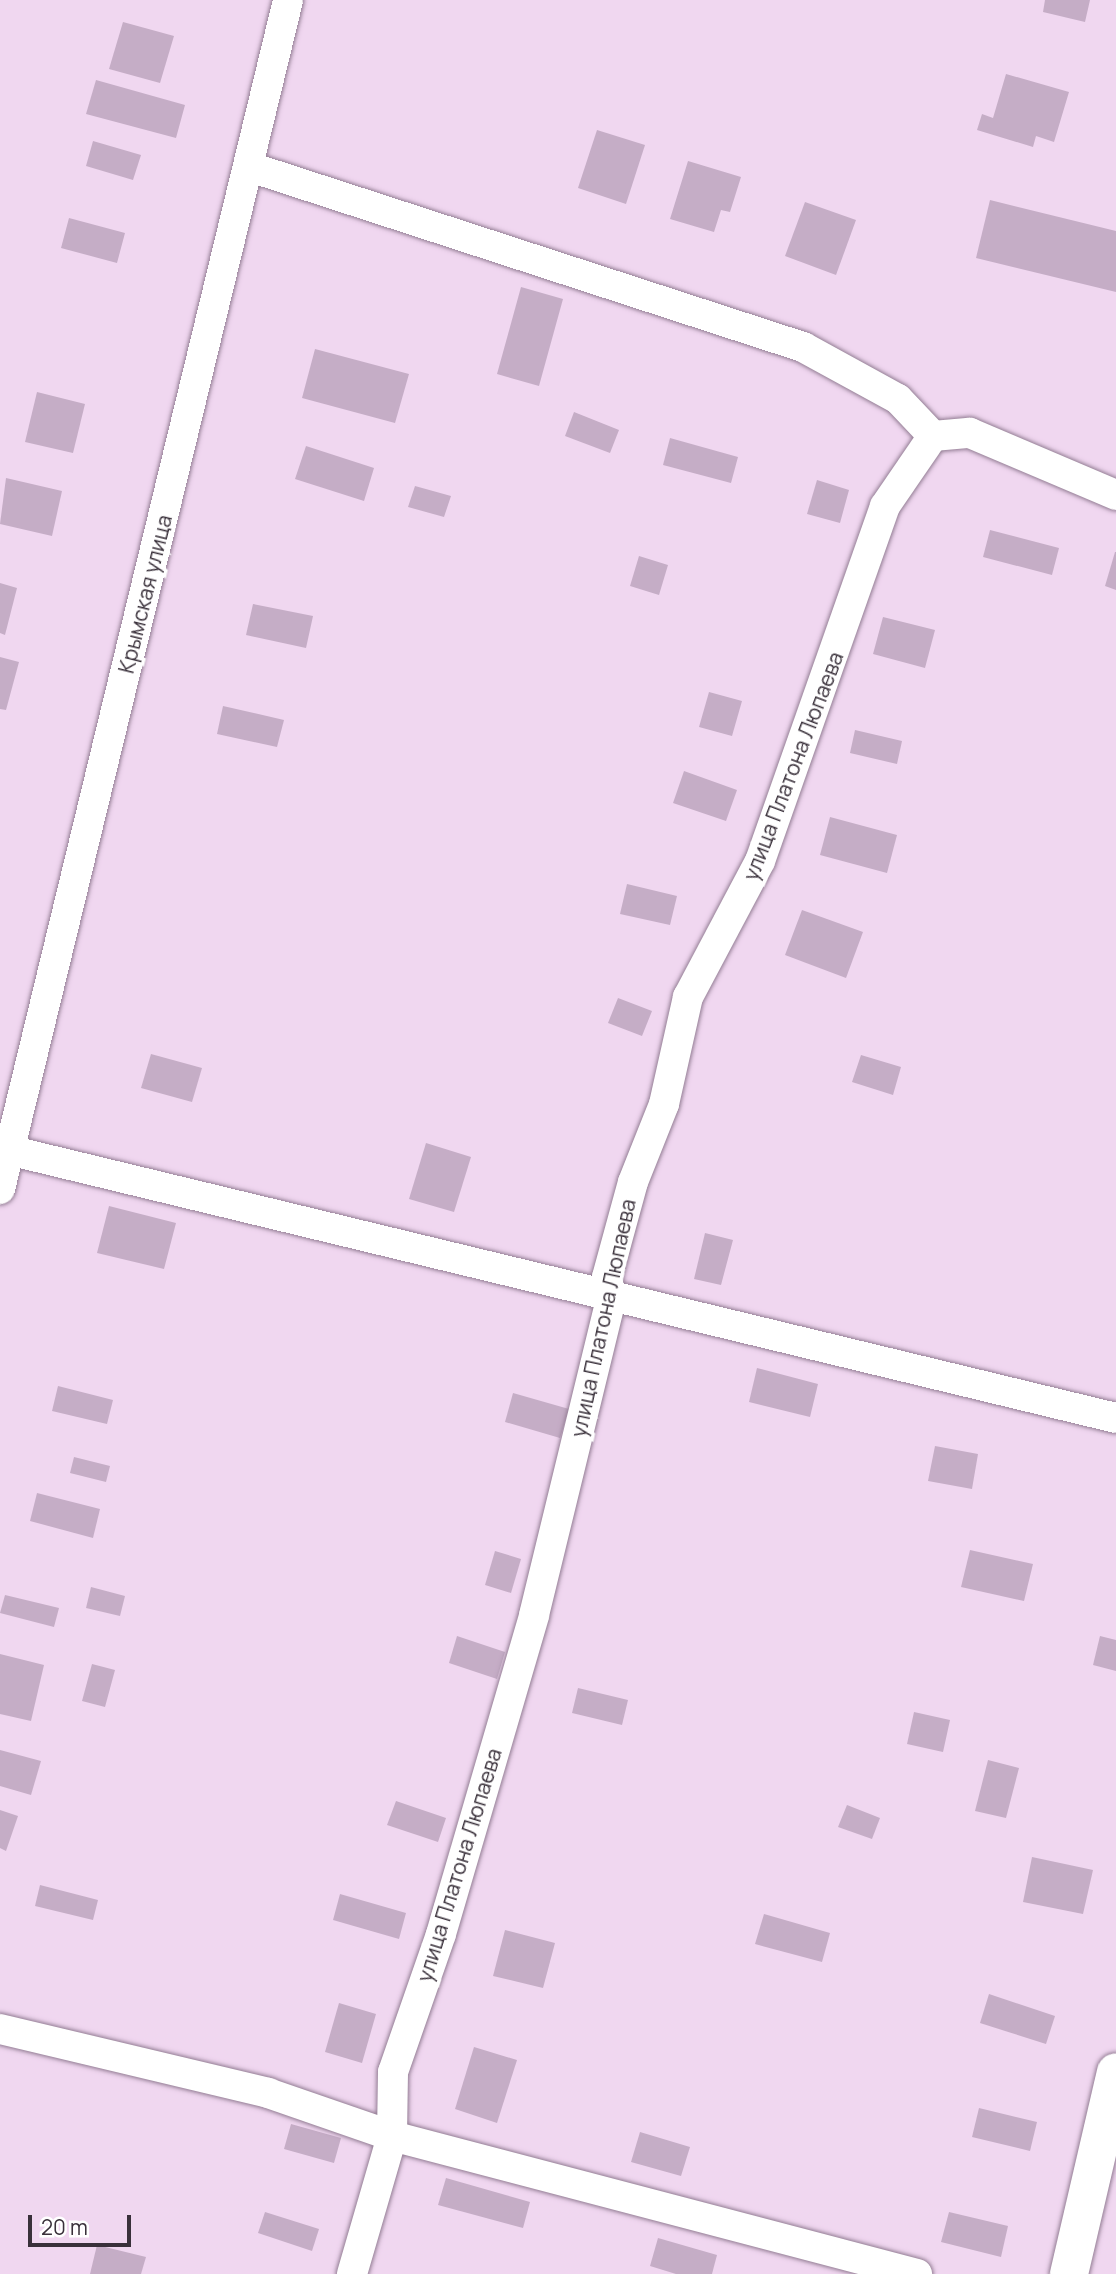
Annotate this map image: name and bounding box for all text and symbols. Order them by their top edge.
street label: Крымская улица [113,512,177,676]
street label: улица Платона Люпаева [738,648,848,884]
street label: улица Платона Люпаева [565,1197,641,1439]
street label: улица Платона Люпаева [411,1745,507,1985]
scale bar [32,2200,135,2244]
text: 20 m [41,2213,88,2241]

